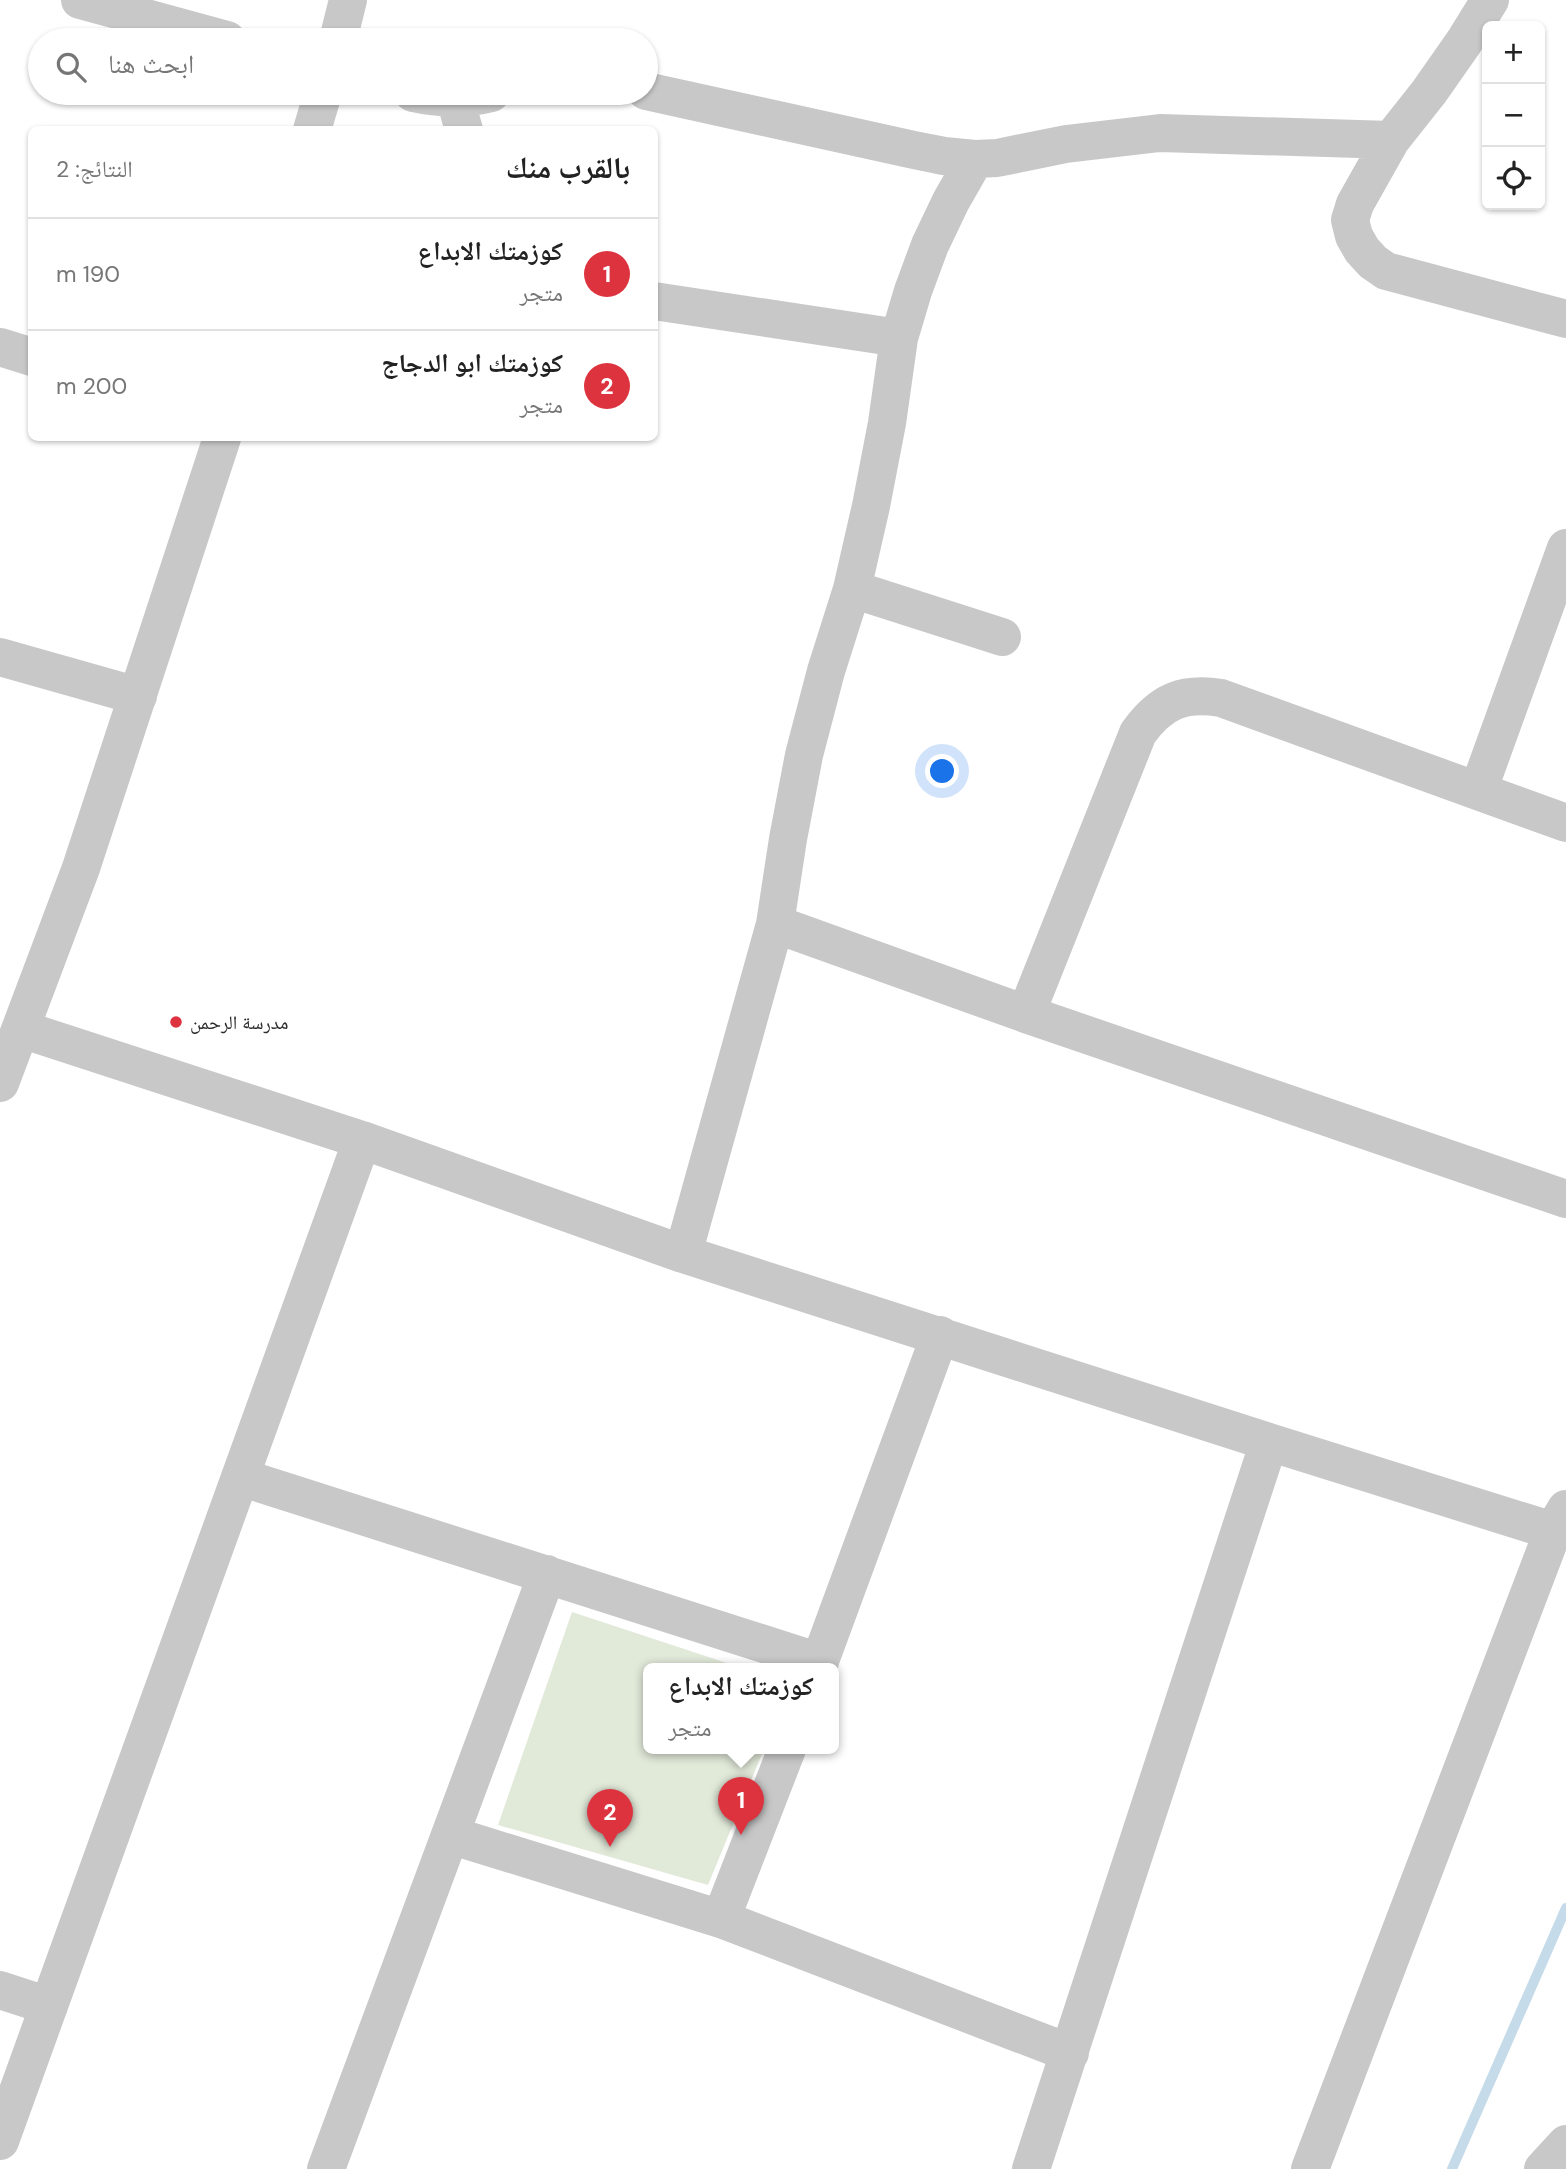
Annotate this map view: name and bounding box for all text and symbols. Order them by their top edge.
map controls [1482,21,1545,210]
button: + [1482,21,1545,84]
search box [28,28,658,105]
text: ابحث هنا [108,47,194,81]
icon: search [52,48,90,86]
button: − [1482,84,1545,147]
button: locate [1482,147,1545,210]
text: بالقرب منك [506,148,630,187]
text: النتائج: 2 [56,154,133,184]
text: كوزمتك الابداع [417,234,563,268]
text: 190 m [56,259,120,289]
text: 1 [603,259,611,289]
text: متجر [520,278,563,308]
text: كوزمتك ابو الدجاج [381,346,563,380]
text: 200 m [56,371,127,401]
text: 2 [600,371,614,401]
text: متجر [520,390,563,420]
your location [925,754,959,788]
place label: مدرسة الرحمن [190,1010,288,1035]
marker: مدرسة الرحمن [168,1014,184,1030]
popup [643,1663,839,1754]
text: كوزمتك الابداع [668,1669,814,1703]
text: متجر [668,1713,712,1743]
pin: 1 [718,1777,764,1835]
pin: 2 [587,1789,633,1847]

